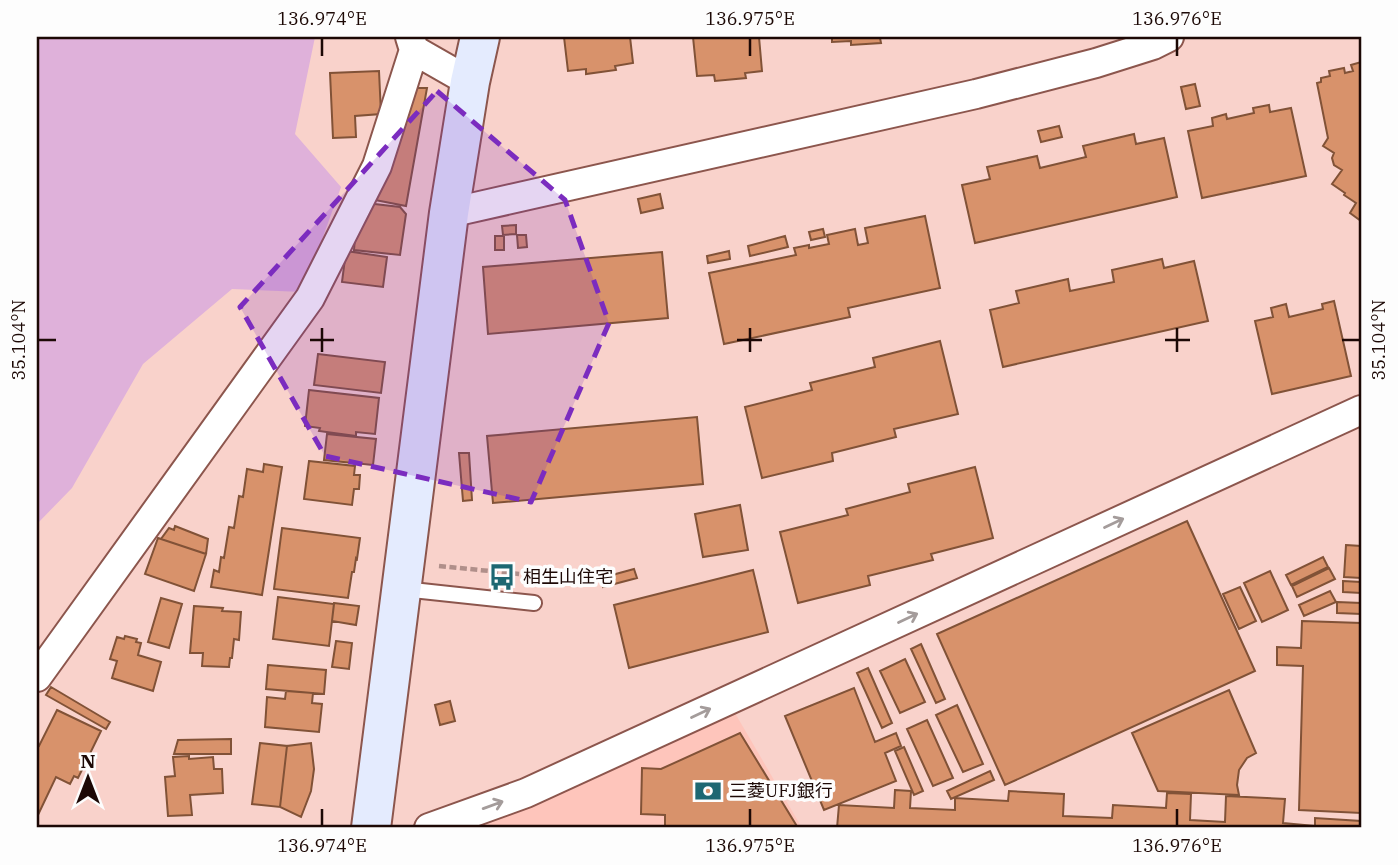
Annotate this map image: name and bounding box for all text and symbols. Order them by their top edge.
text: 136.974°E [277,7,367,30]
text: 136.975°E [705,7,795,30]
text: 136.976°E [1132,7,1222,30]
text: 35.104°N [7,299,30,381]
text: 35.104°N [1367,299,1390,381]
one-way arrow [1103,516,1125,529]
bus stop icon: 相生山住宅 [487,562,517,592]
place label: 相生山住宅 [523,565,613,588]
one-way arrow [896,611,918,624]
one-way arrow [690,706,711,719]
north arrow [52,742,122,812]
text: N [80,749,96,773]
bank icon: 三菱UFJ銀行 [693,776,723,806]
place label: 三菱UFJ銀行 [729,779,833,802]
one-way arrow [481,798,503,810]
text: 136.974°E [277,834,367,857]
text: 136.975°E [705,834,795,857]
text: 136.976°E [1132,834,1222,857]

